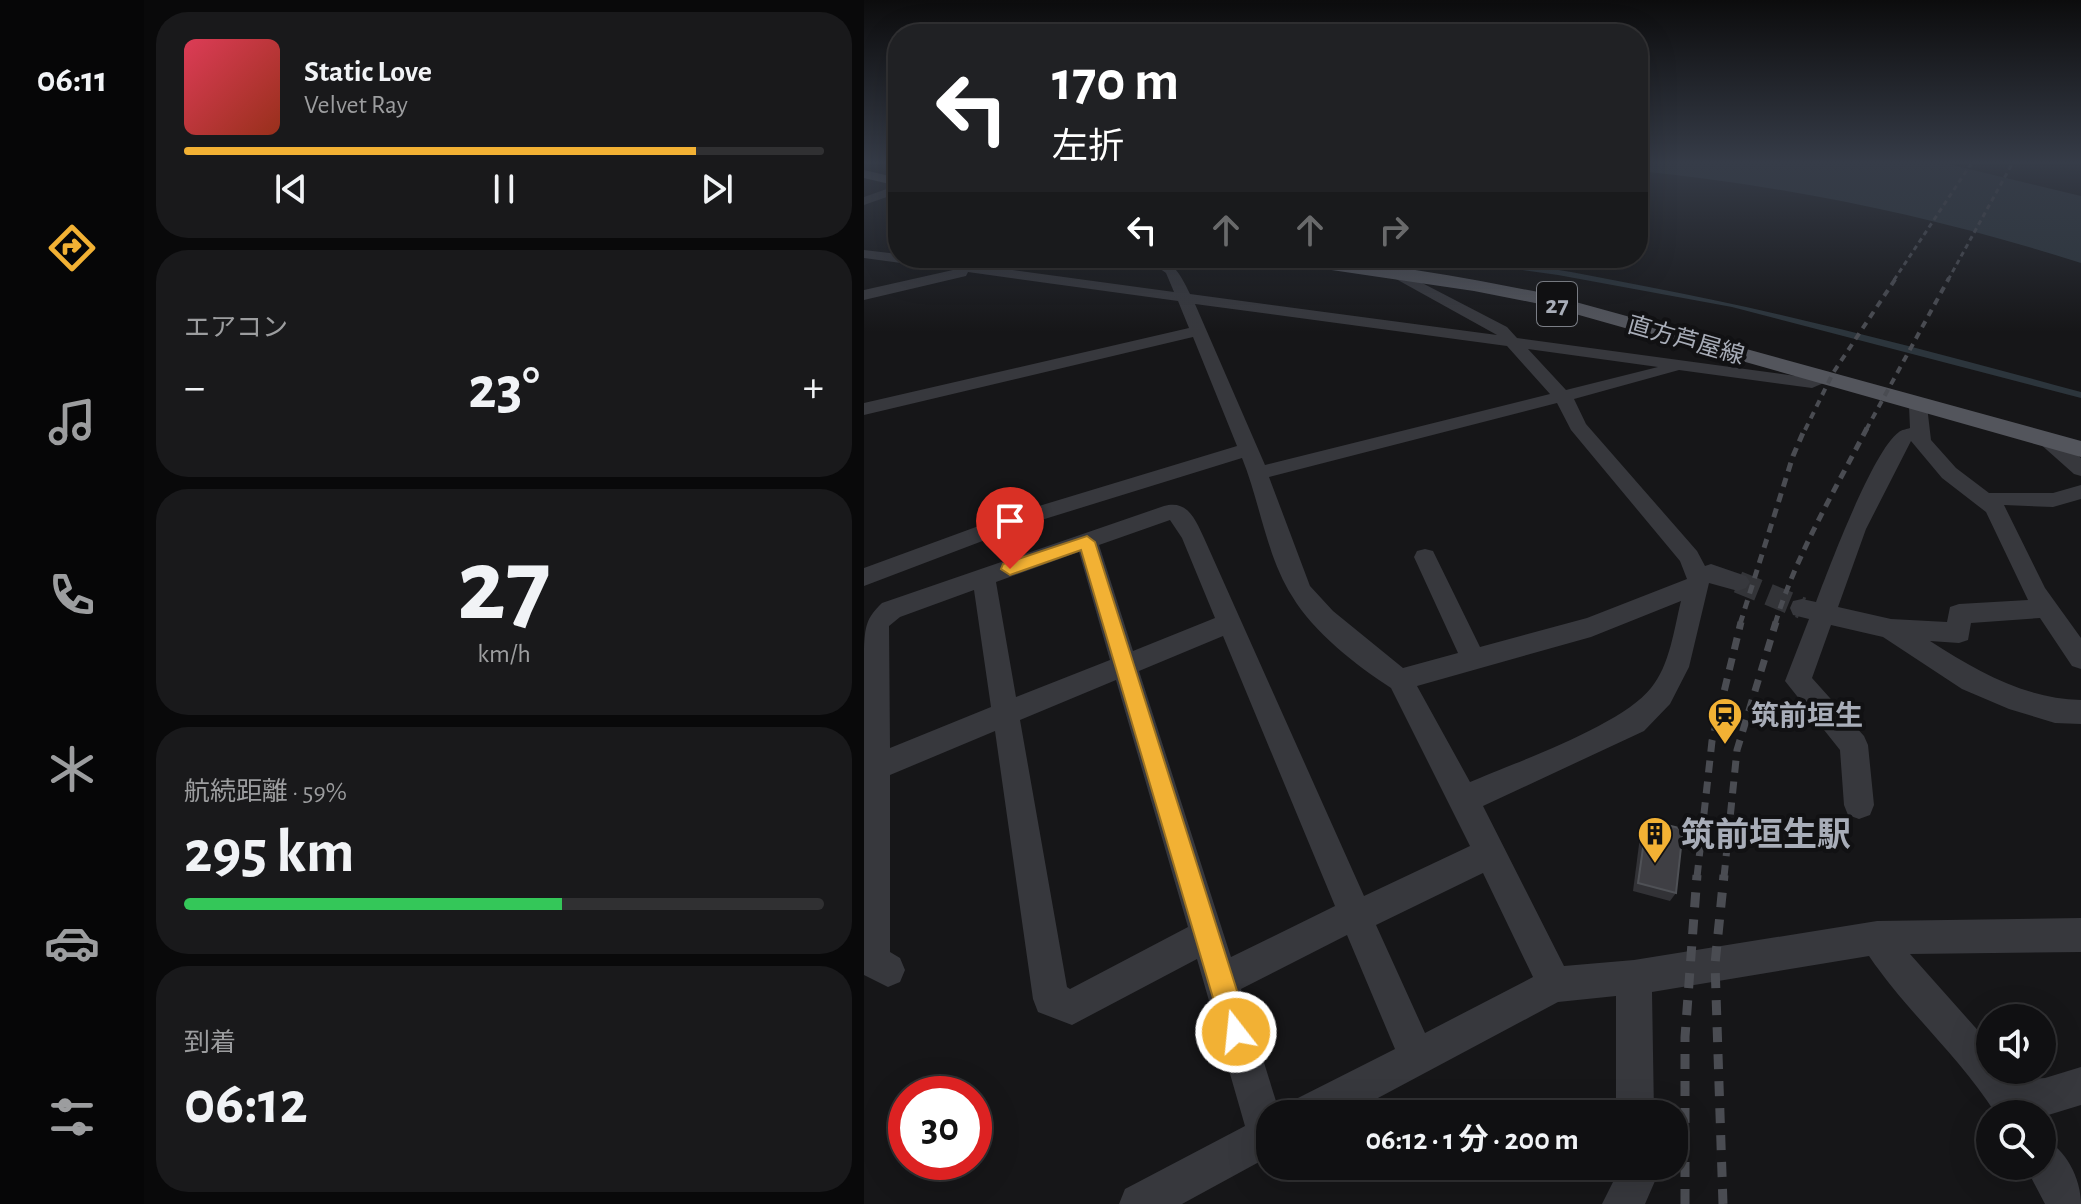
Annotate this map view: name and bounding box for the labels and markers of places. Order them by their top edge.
pin [976,487,1044,569]
station icon: 筑前垣生 [1706,696,1744,746]
place label: 筑前垣生 [1751,700,1863,731]
building icon: 筑前垣生駅 [1636,815,1674,865]
place label: 筑前垣生駅 [1681,816,1851,853]

